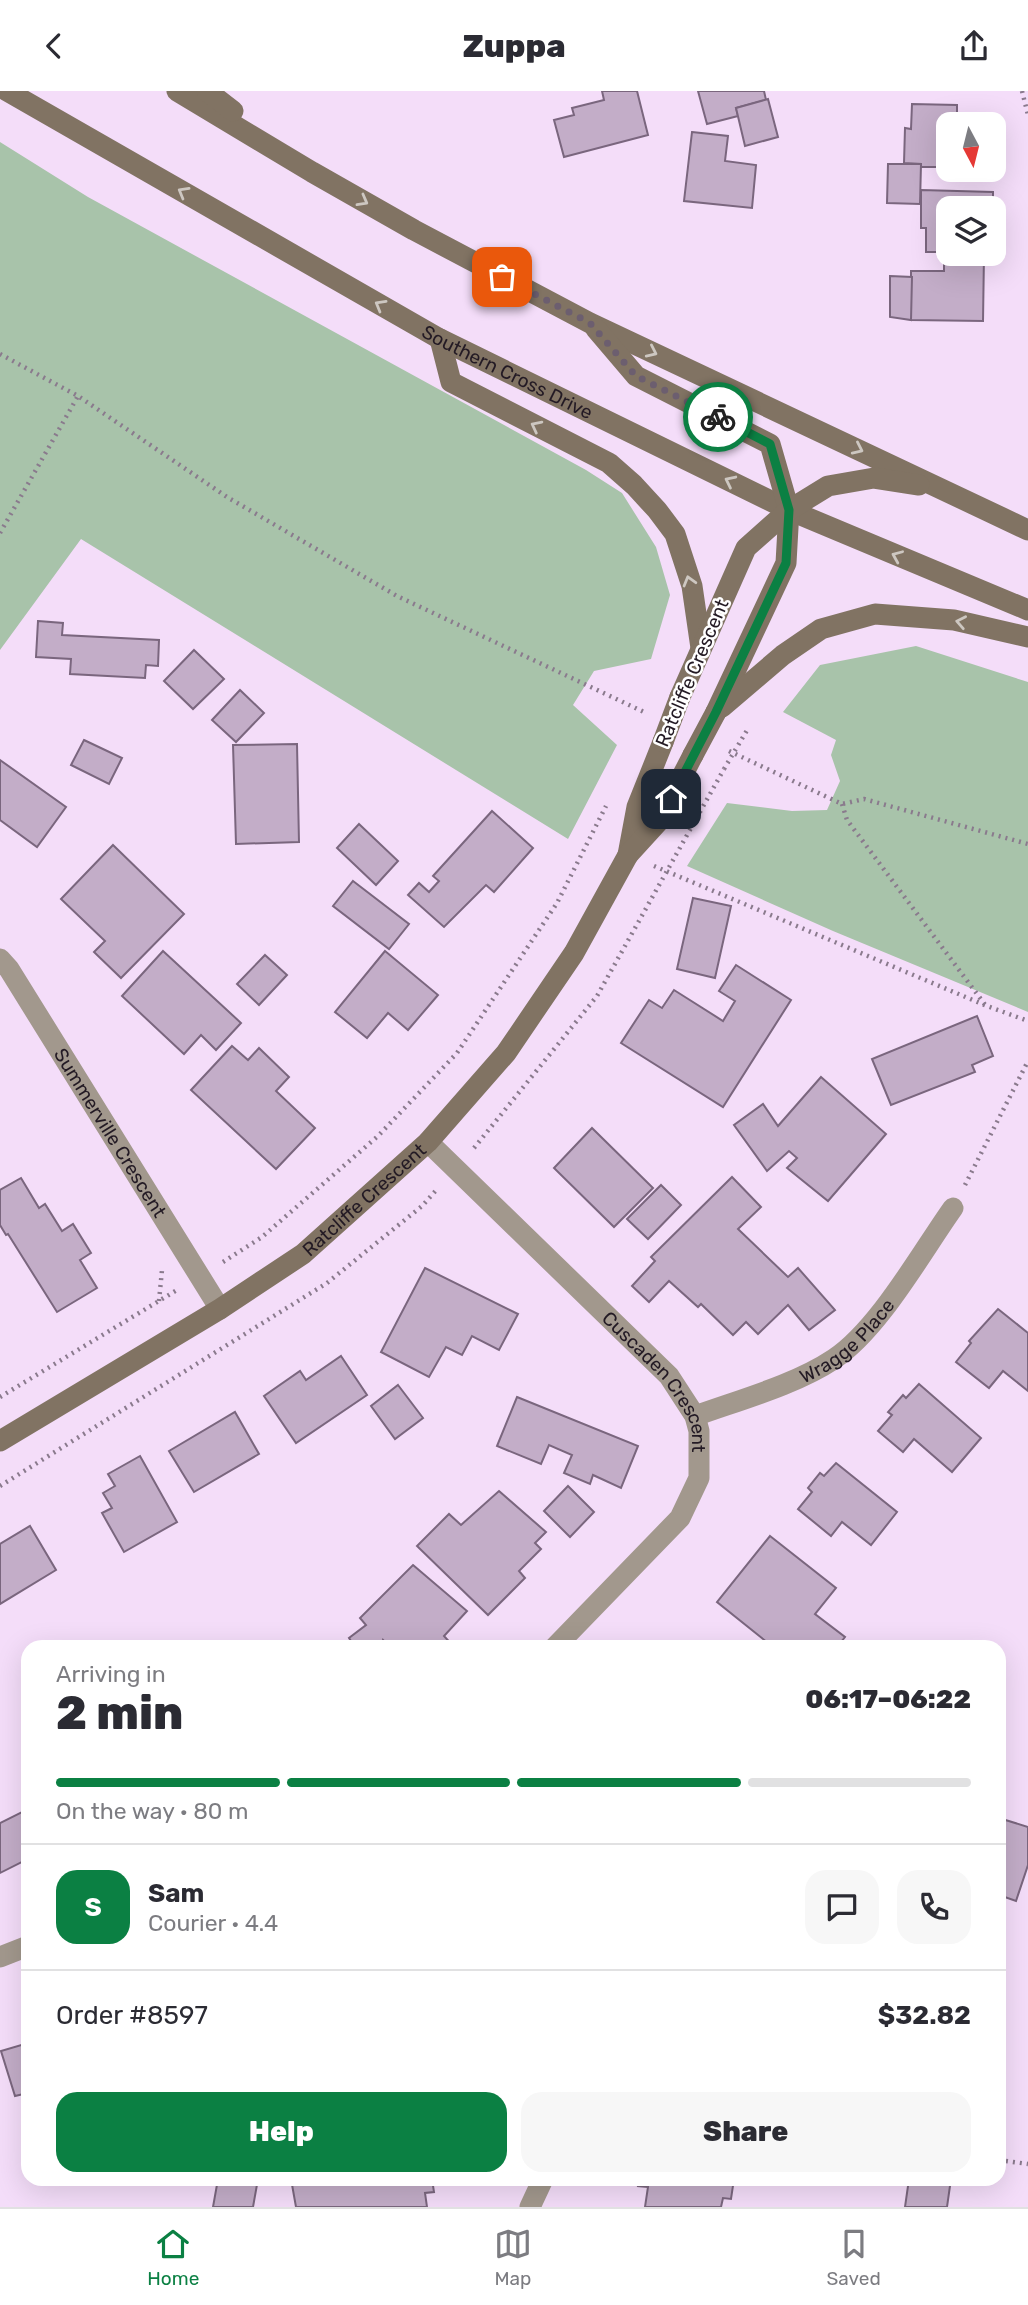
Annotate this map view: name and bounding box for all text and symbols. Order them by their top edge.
icon: back [35,27,73,65]
text: Zuppa [462,27,566,65]
icon: share [955,27,993,65]
north arrow [936,112,1006,182]
map controls [936,112,1006,266]
one-way arrow [178,187,190,200]
one-way arrow [356,193,369,206]
button: layers [936,196,1006,266]
pin [472,247,532,307]
icon: bag [483,258,521,296]
one-way arrow [375,300,388,313]
street label: Southern Cross Drive [418,320,597,424]
one-way arrow [645,344,657,358]
courier [683,382,753,452]
icon: bike [699,398,737,436]
one-way arrow [531,421,543,434]
one-way arrow [851,441,863,455]
one-way arrow [725,476,737,490]
one-way arrow [892,550,904,564]
one-way arrow [683,575,698,587]
street label: Ratcliffe Crescent [651,595,734,750]
one-way arrow [955,616,967,631]
pin [641,769,701,829]
icon: home [652,780,690,818]
street label: Summerville Crescent [49,1044,172,1222]
street label: Ratcliffe Crescent [297,1138,431,1261]
street label: Wragge Place [796,1294,899,1388]
street label: Cuscaden Crescent [598,1306,711,1453]
text: Arriving in [56,1660,166,1688]
text: 06:17–06:22 [805,1684,971,1715]
text: 2 min [56,1686,183,1741]
text: On the way · 80 m [56,1797,248,1825]
button: chat [805,1870,879,1944]
button: phone [897,1870,971,1944]
text: Sam [148,1878,204,1909]
text: S [84,1892,102,1923]
text: Courier · 4.4 [148,1909,278,1937]
text: Order #8597 [56,2000,208,2031]
text: $32.82 [878,2000,971,2031]
button: Help [56,2092,507,2172]
button: Share [521,2092,971,2172]
tab: Home [147,2225,199,2290]
tab: Map [494,2225,532,2290]
tab: Saved [826,2225,881,2290]

